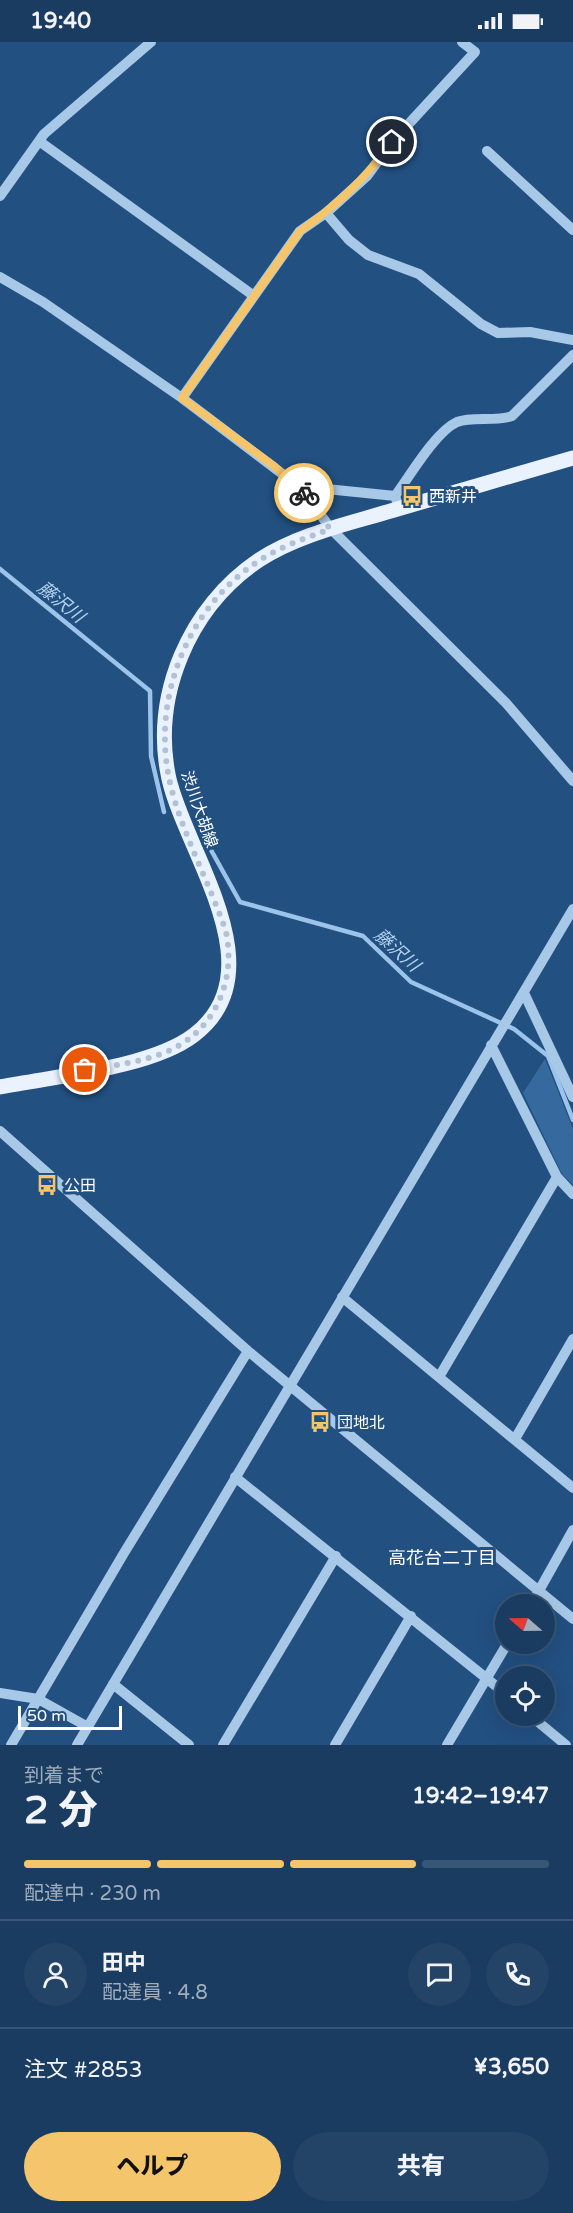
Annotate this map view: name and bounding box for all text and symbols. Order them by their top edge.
text: 19:40 [30,8,91,34]
pin [366,116,417,167]
icon: home [375,125,408,158]
courier [274,463,334,523]
icon: bike [288,477,321,510]
bus stop icon: 西新井 [400,484,424,508]
place label: 西新井 [429,487,477,507]
water label: 藤沢川 [33,576,90,629]
street label: 渋川大胡線 [177,768,222,850]
water label: 藤沢川 [370,924,426,978]
pin [59,1044,110,1095]
icon: bag [68,1053,101,1086]
bus stop icon: 公田 [35,1173,59,1197]
place label: 公田 [64,1176,96,1196]
bus stop icon: 団地北 [308,1410,332,1434]
place label: 団地北 [337,1413,385,1433]
district label: 高花台二丁目 [388,1547,496,1569]
north arrow [495,1594,555,1654]
map controls [495,1594,555,1726]
button: locate [495,1666,555,1726]
scale bar [18,1703,122,1730]
text: 50 m [27,1706,66,1726]
text: 到着まで [24,1764,104,1788]
text: 19:42–19:47 [412,1783,549,1809]
text: 2 分 [24,1787,98,1834]
text: 配達中 · 230 m [24,1882,161,1906]
button: person [24,1943,87,2006]
button: chat [408,1943,471,2006]
button: phone [486,1943,549,2006]
text: 田中 [102,1950,146,1976]
text: 配達員 · 4.8 [102,1981,208,2005]
text: ¥3,650 [474,2054,549,2080]
text: 注文 #2853 [24,2057,142,2083]
button: ヘルプ [24,2132,281,2201]
button: 共有 [293,2132,549,2201]

